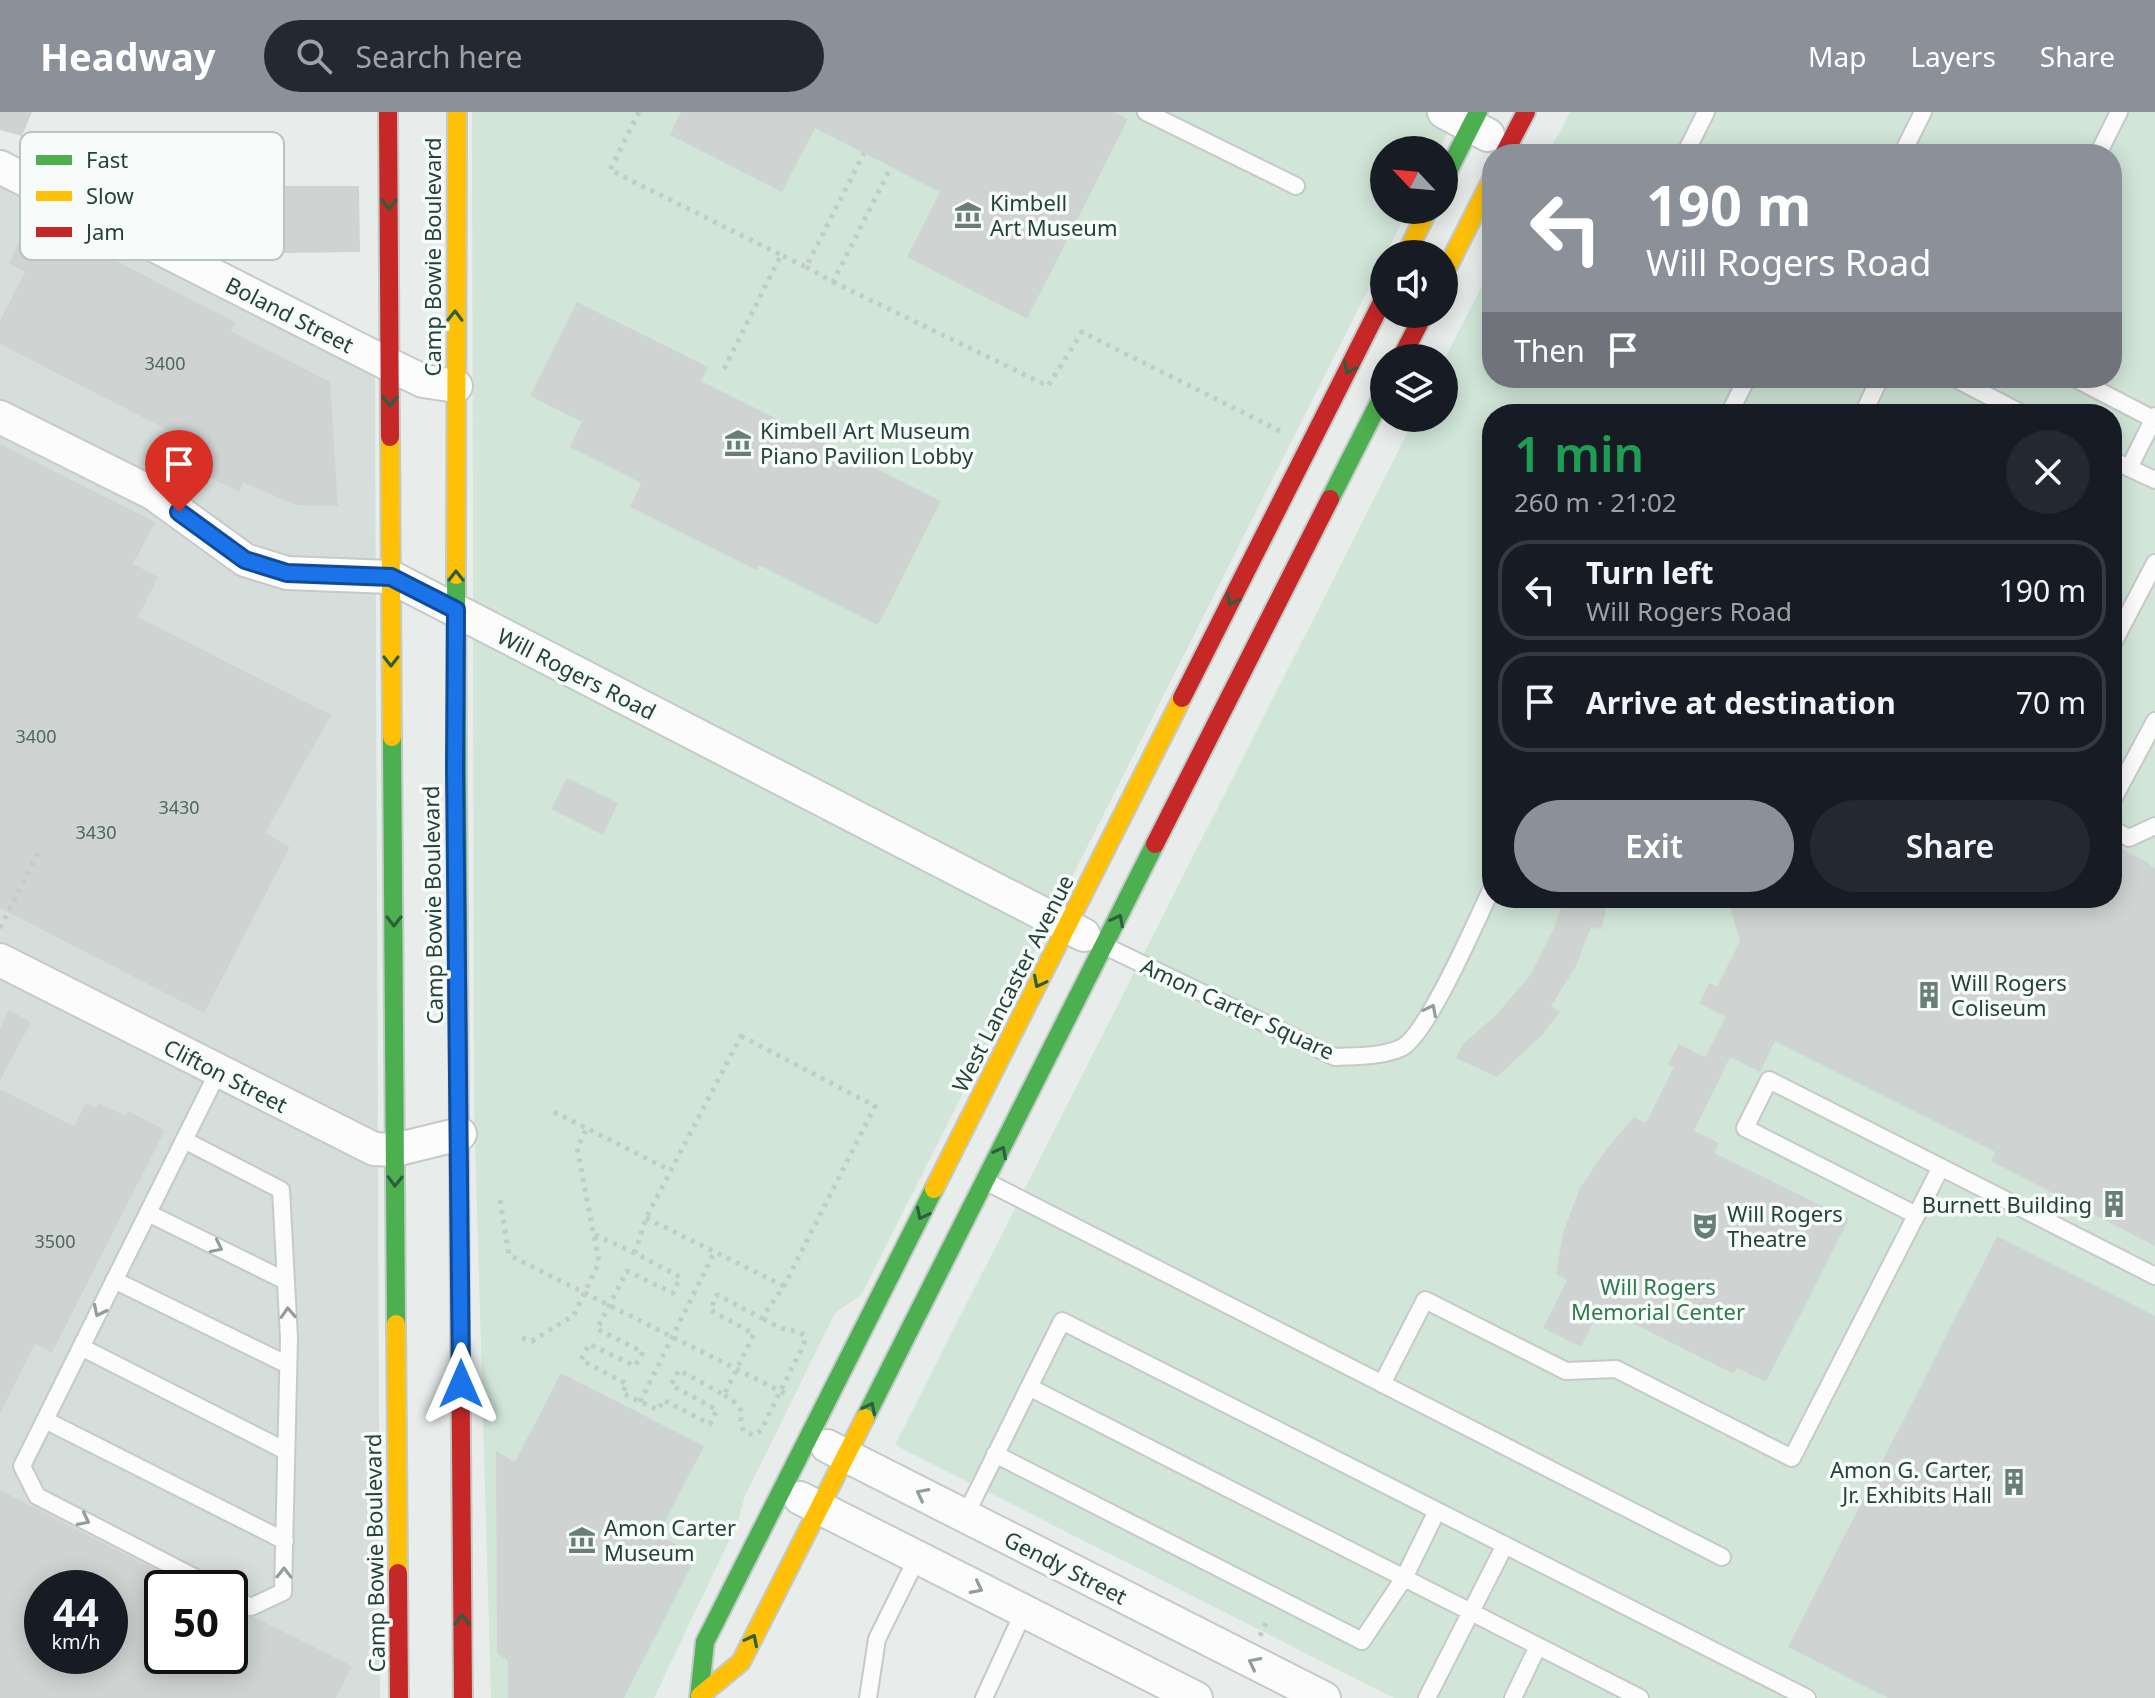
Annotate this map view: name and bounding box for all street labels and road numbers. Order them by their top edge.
street label: Camp Bowie Boulevard [417,138,447,376]
street label: Boland Street [221,269,359,359]
street label: Will Rogers Road [493,620,661,726]
street label: Camp Bowie Boulevard [415,785,449,1025]
street label: West Lancaster Avenue [944,869,1080,1097]
street label: Amon Carter Square [1136,950,1340,1066]
street label: Clifton Street [159,1031,293,1119]
street label: Camp Bowie Boulevard [357,1433,391,1673]
street label: Gendy Street [1000,1523,1133,1611]

